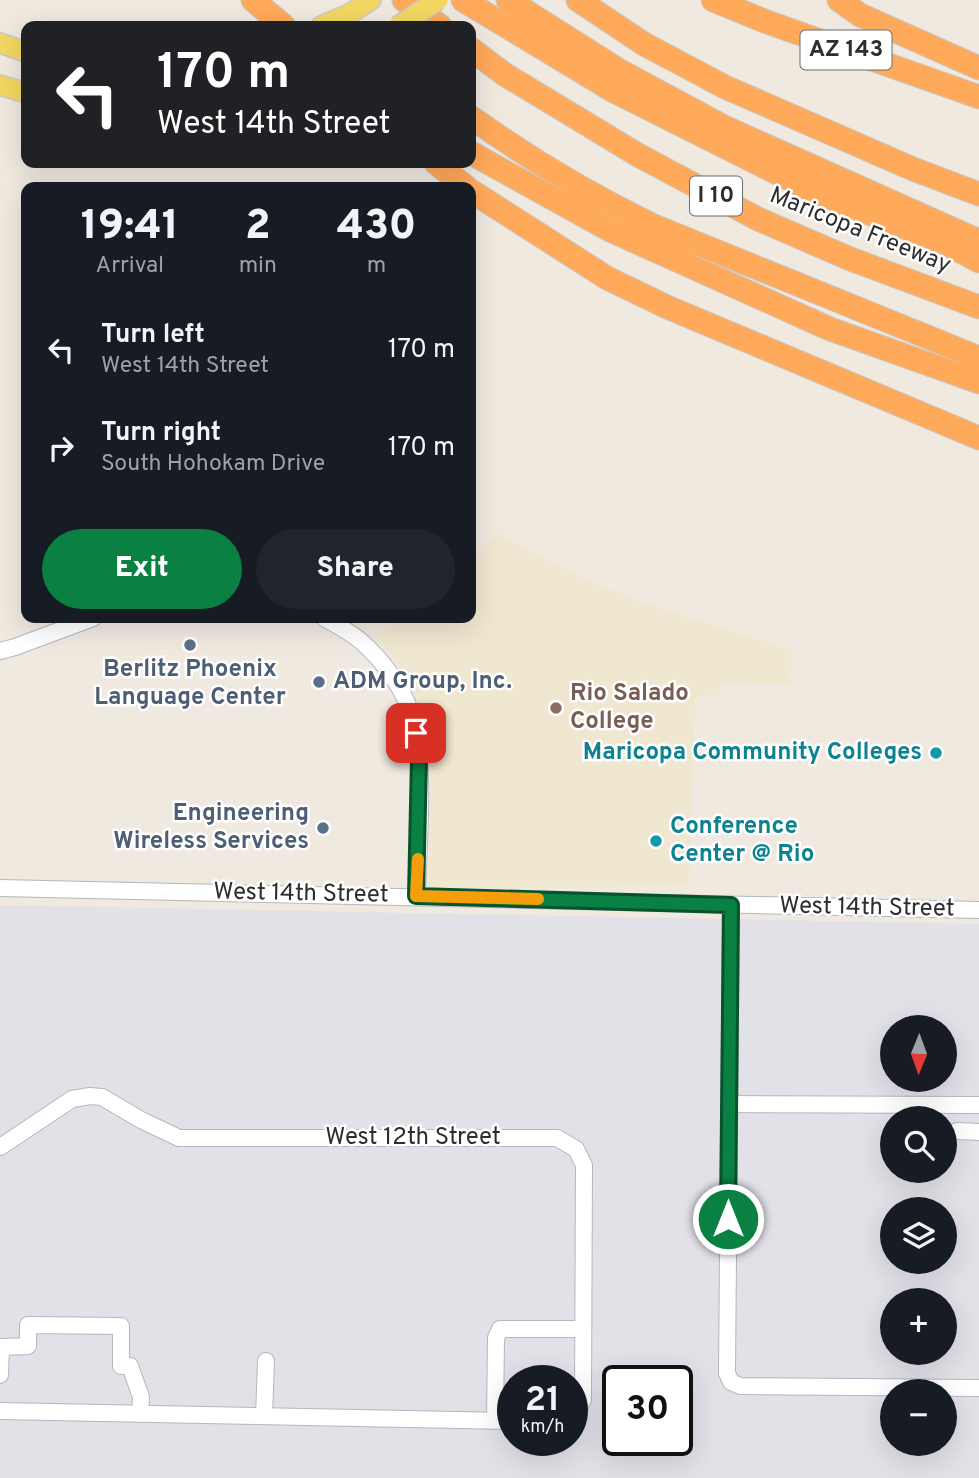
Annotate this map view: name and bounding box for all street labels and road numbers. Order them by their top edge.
road number: AZ 143 [800,31,892,70]
road number: I 10 [690,176,742,216]
street label: Maricopa Freeway [765,181,955,281]
street label: West 14th Street [213,877,389,911]
street label: West 14th Street [779,891,955,925]
street label: West 12th Street [325,1123,501,1153]

